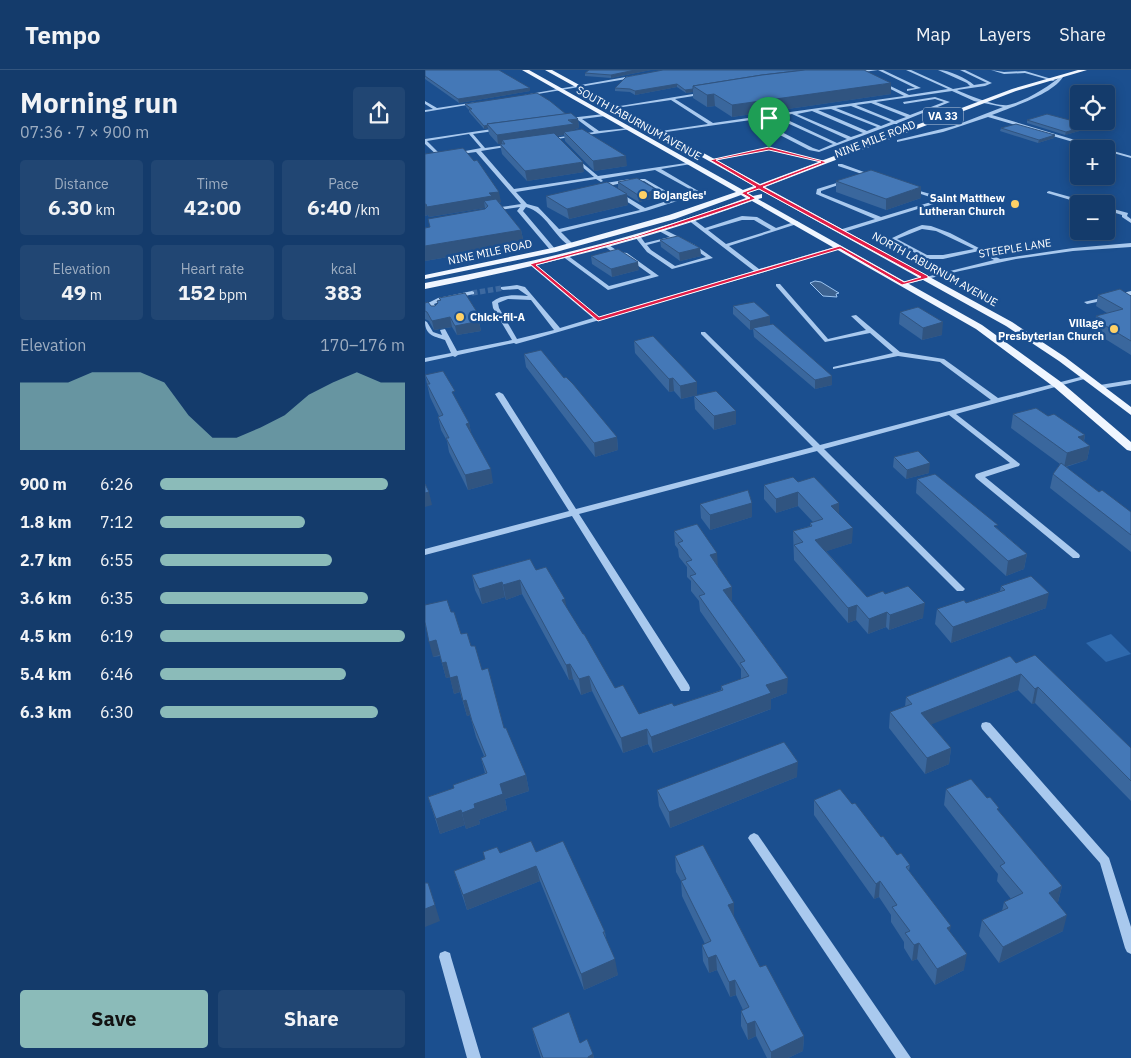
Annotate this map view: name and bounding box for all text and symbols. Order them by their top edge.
text: Tempo [25,19,101,51]
text: Map [916,23,951,46]
text: Layers [979,23,1031,46]
text: Share [1059,23,1106,46]
street label: SOUTH LABURNUM AVENUE [574,83,704,163]
text: Morning run [20,84,178,121]
map controls [1070,85,1115,240]
button: locate [1070,85,1115,130]
button: share [353,87,405,139]
pin [748,97,790,148]
icon: arrive [755,104,783,132]
road number: VA 33 [923,107,963,124]
street label: NINE MILE ROAD [832,117,918,161]
text: 07:36 · 7 × 900 m [20,122,149,142]
button: + [1070,140,1115,185]
text: Distance [54,175,109,193]
text: Time [197,175,228,193]
text: Pace [328,175,359,193]
place label: Bojangles' [653,188,707,202]
marker: Bojangles' [637,189,649,201]
place label: Saint Matthew Lutheran Church [919,191,1006,218]
text: 6.30 [48,193,92,221]
text: 42:00 [184,193,241,221]
text: 6:40 [307,193,352,221]
button: − [1070,195,1115,240]
marker: Saint Matthew Lutheran Church [1009,198,1021,210]
text: km [92,201,115,219]
text: /km [352,201,380,219]
street label: NORTH LABURNUM AVENUE [870,229,1000,309]
street label: STEEPLE LANE [978,235,1052,261]
street label: NINE MILE ROAD [447,236,533,268]
text: Elevation [53,260,111,278]
text: Heart rate [181,260,244,278]
text: kcal [331,260,356,278]
text: 49 [61,278,86,306]
text: 152 [178,278,216,306]
text: 383 [325,278,362,306]
text: m [86,286,102,304]
text: bpm [216,286,247,304]
place label: Chick-fil-A [470,310,526,324]
marker: Chick-fil-A [454,311,466,323]
place label: Village Presbyterian Church [998,316,1104,343]
marker: Village Presbyterian Church [1108,323,1120,335]
text: Elevation [20,335,86,355]
text: 170–176 m [320,335,405,355]
text: 900 m [20,474,67,494]
text: 6:26 [100,474,133,494]
text: 1.8 km [20,512,71,532]
text: 7:12 [100,512,133,532]
text: 2.7 km [20,550,71,570]
text: 6:55 [100,550,133,570]
text: 3.6 km [20,588,71,608]
text: 6:35 [100,588,133,608]
text: 4.5 km [20,626,71,646]
text: 6:19 [100,626,133,646]
text: 5.4 km [20,664,71,684]
text: 6:46 [100,664,133,684]
text: 6.3 km [20,702,71,722]
text: 6:30 [100,702,133,722]
button: Save [20,990,208,1048]
button: Share [218,990,405,1048]

